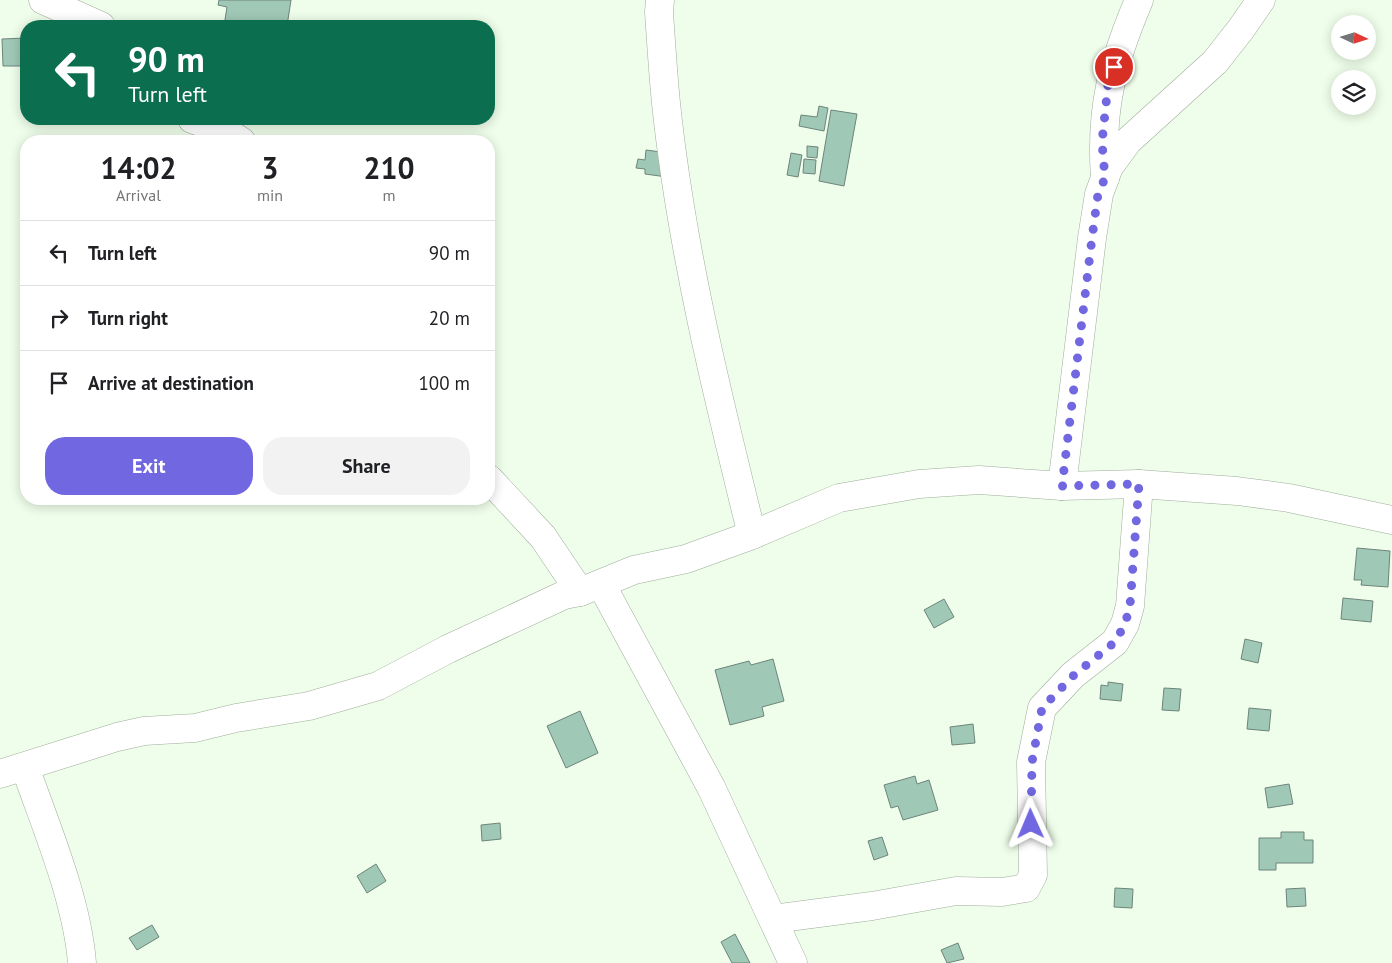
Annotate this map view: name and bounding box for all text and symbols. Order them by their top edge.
north arrow [1331,15,1376,60]
map controls [1331,15,1376,115]
text: 90 m [128,36,205,82]
icon: left [45,40,110,105]
pin [1093,46,1135,88]
icon: arrive [1100,53,1128,81]
button: layers [1331,70,1376,115]
text: Turn left [128,80,207,108]
text: 14:02 [100,148,177,187]
text: 3 [262,148,279,187]
text: 210 [363,148,415,187]
text: Arrival [116,185,161,205]
text: min [257,185,283,205]
text: m [383,185,396,205]
icon: left [45,239,73,267]
text: Turn left [88,241,157,265]
text: 90 m [429,241,470,265]
icon: right [45,304,73,332]
text: Turn right [88,306,168,330]
text: 20 m [429,306,470,330]
icon: arrive [45,369,73,397]
text: Arrive at destination [88,371,254,395]
text: 100 m [418,371,470,395]
button: Exit [45,437,253,495]
button: Share [263,437,470,495]
position arrow [1004,797,1056,849]

